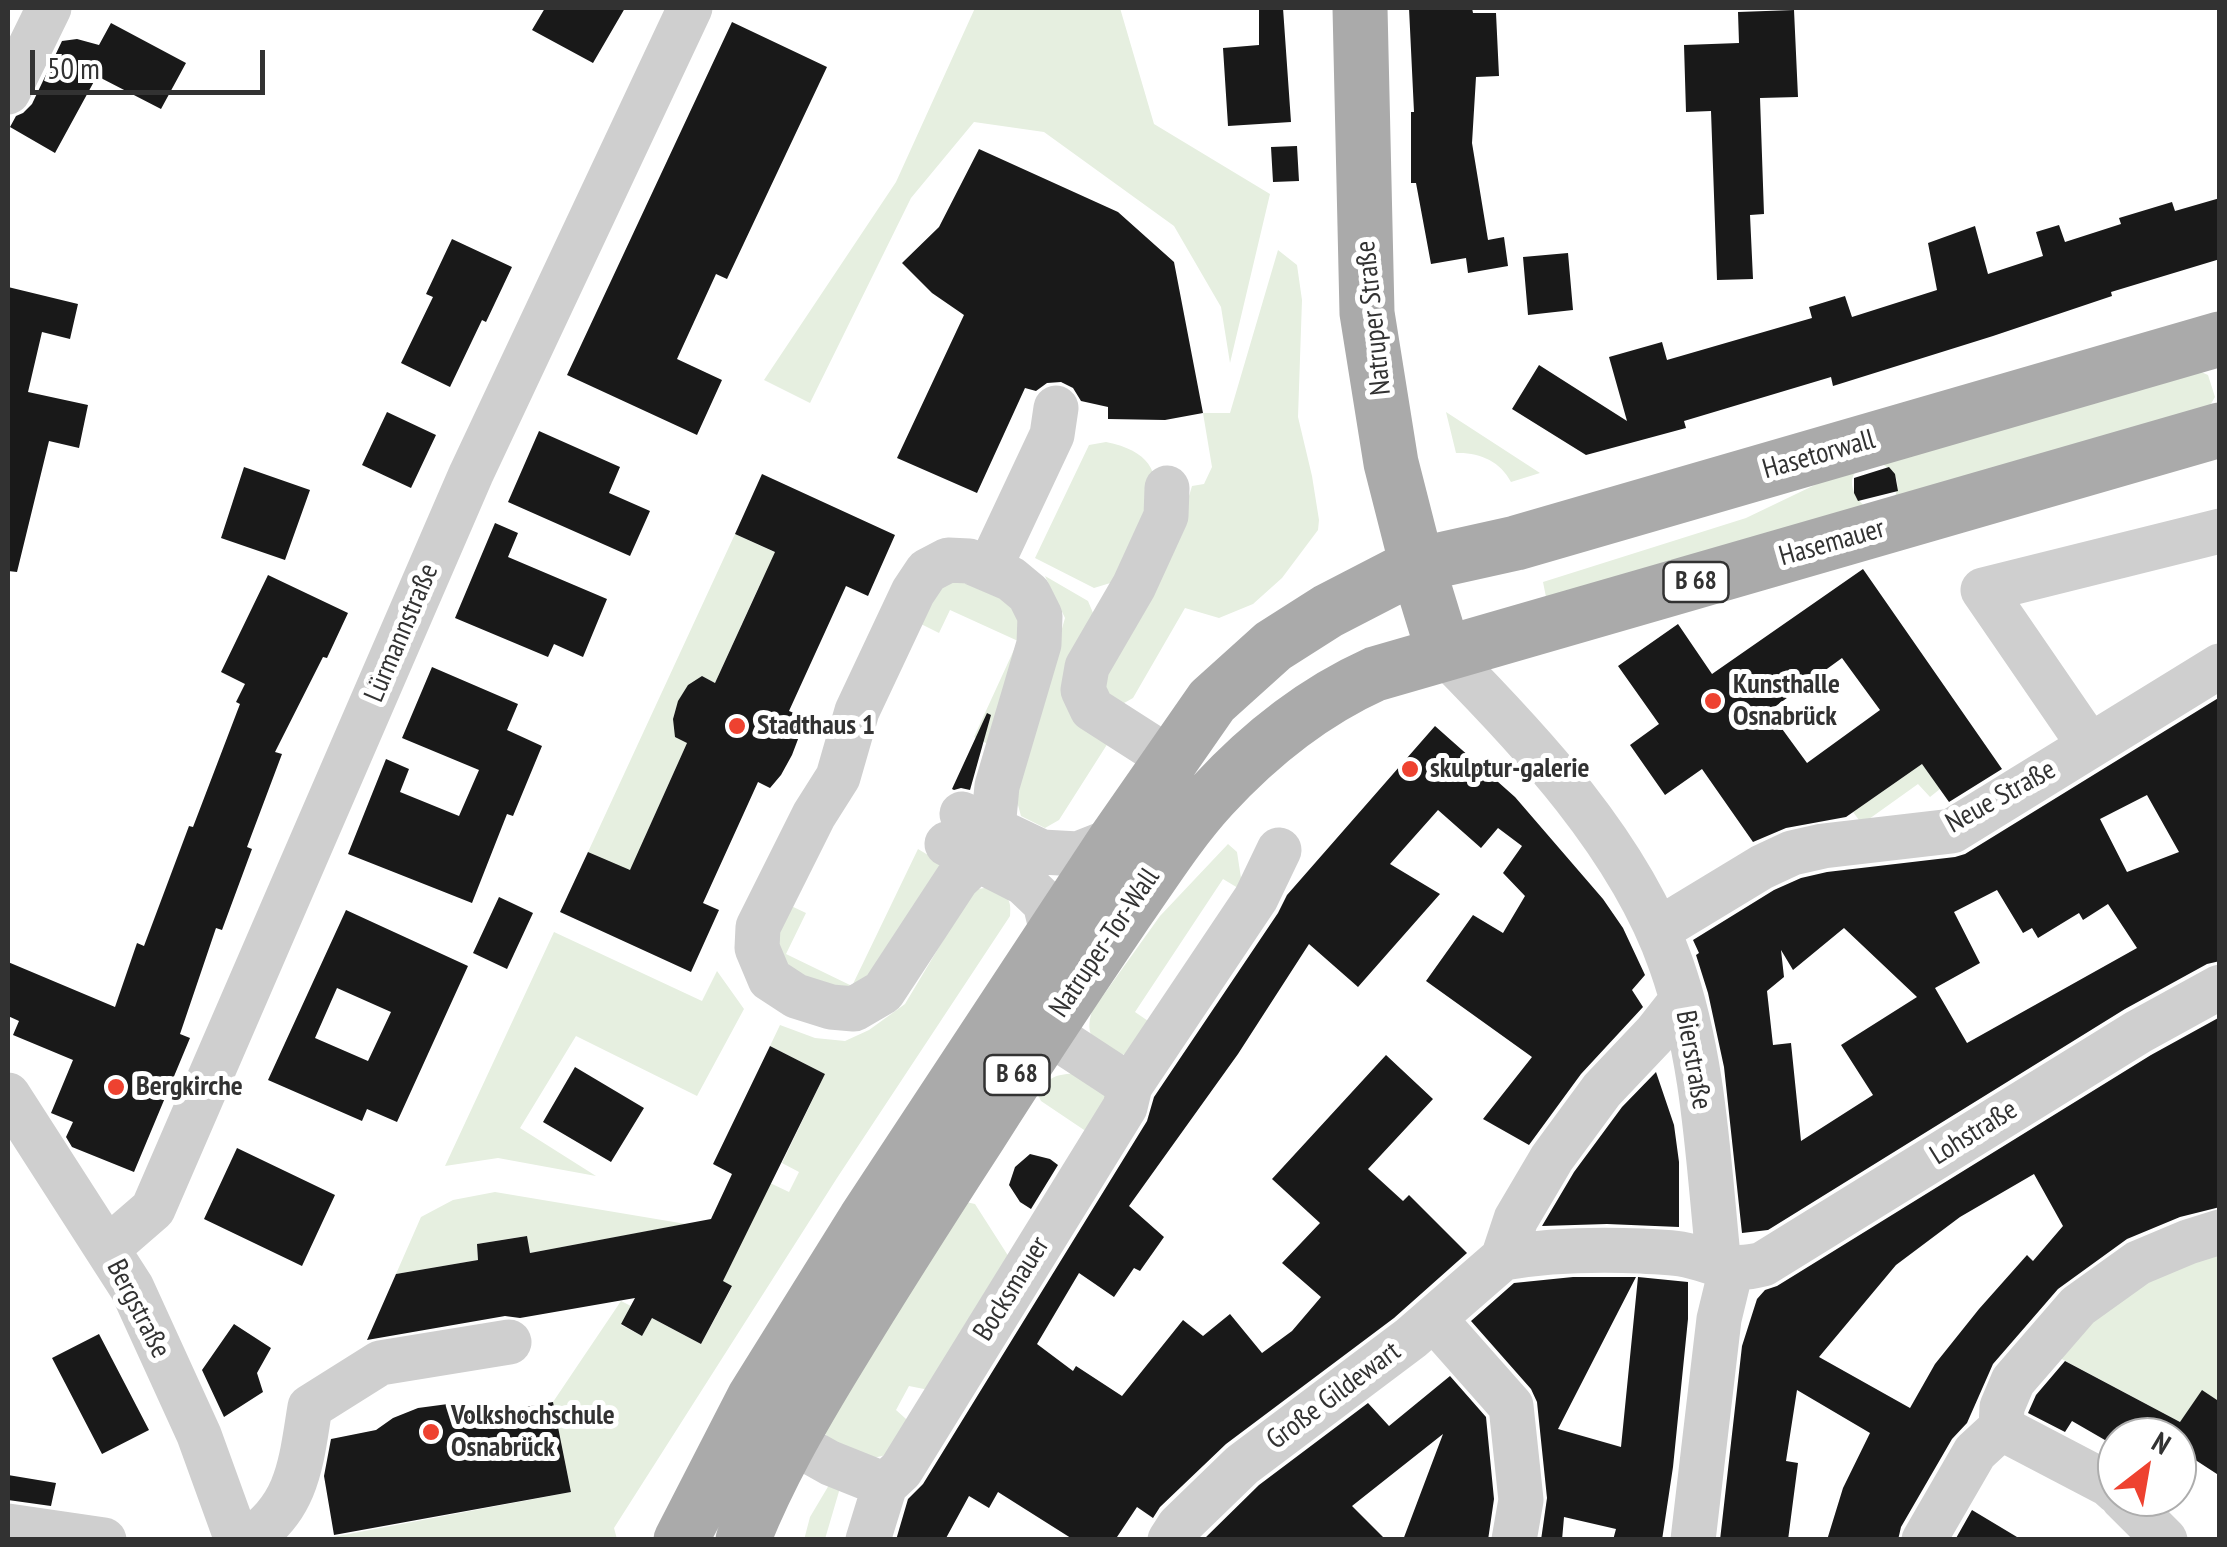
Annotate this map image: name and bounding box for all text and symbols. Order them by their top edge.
scale bar [35,30,270,92]
text: 50 m [47,48,100,87]
street label: Natruper Straße [1349,239,1399,397]
street label: Hasetorwall [1759,423,1879,487]
street label: Hasemauer [1775,512,1889,574]
street label: Lürmannstraße [358,559,446,707]
road number: B 68 [1664,562,1728,602]
place label: Kunsthalle Osnabrück [1733,668,1840,734]
marker: Kunsthalle Osnabrück [1702,690,1724,712]
place label: Stadthaus 1 [757,709,875,743]
marker: Stadthaus 1 [726,715,748,737]
place label: skulptur-galerie [1430,752,1590,786]
street label: Neue Straße [1940,753,2062,841]
marker: skulptur-galerie [1399,758,1421,780]
street label: Natruper-Tor-Wall [1043,862,1167,1024]
street label: Bierstraße [1668,1008,1718,1112]
road number: B 68 [984,1055,1050,1095]
place label: Bergkirche [136,1070,243,1104]
marker: Bergkirche [105,1076,127,1098]
street label: Lohstraße [1924,1093,2024,1173]
street label: Bocksmauer [967,1231,1057,1347]
street label: Bergstraße [99,1254,177,1364]
street label: Große Gildewart [1261,1335,1407,1457]
place label: Volkshochschule Osnabrück [451,1399,615,1465]
north arrow [2097,1417,2197,1517]
marker: Volkshochschule Osnabrück [420,1421,442,1443]
text: N [2146,1423,2178,1462]

